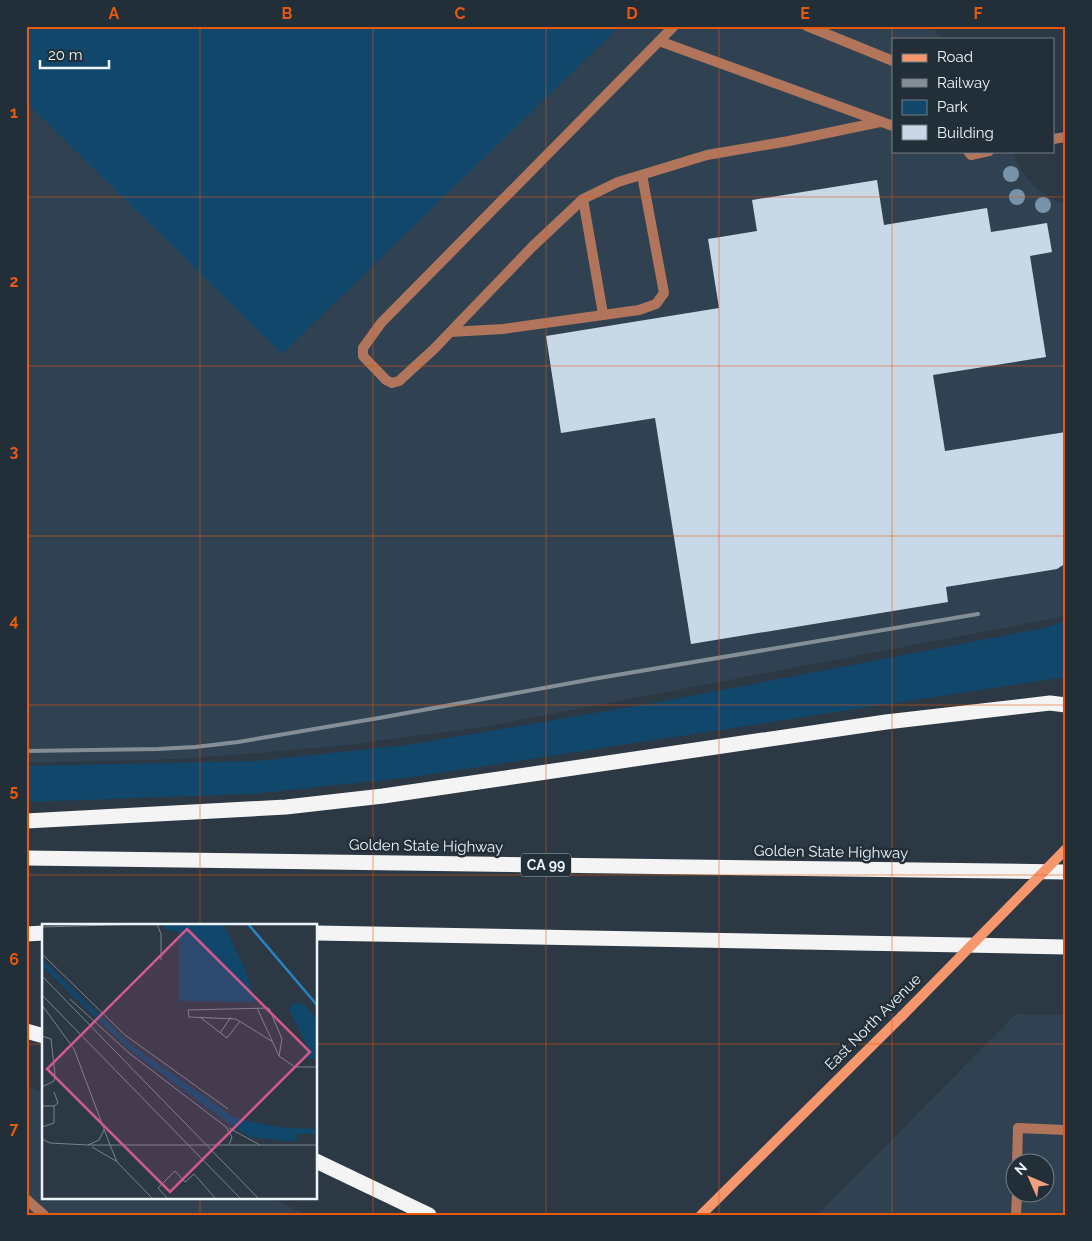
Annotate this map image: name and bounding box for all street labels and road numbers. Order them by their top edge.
street label: Golden State Highway [349,836,503,856]
street label: Golden State Highway [754,842,908,862]
road number: CA 99 [521,854,571,876]
street label: East North Avenue [821,970,925,1074]

